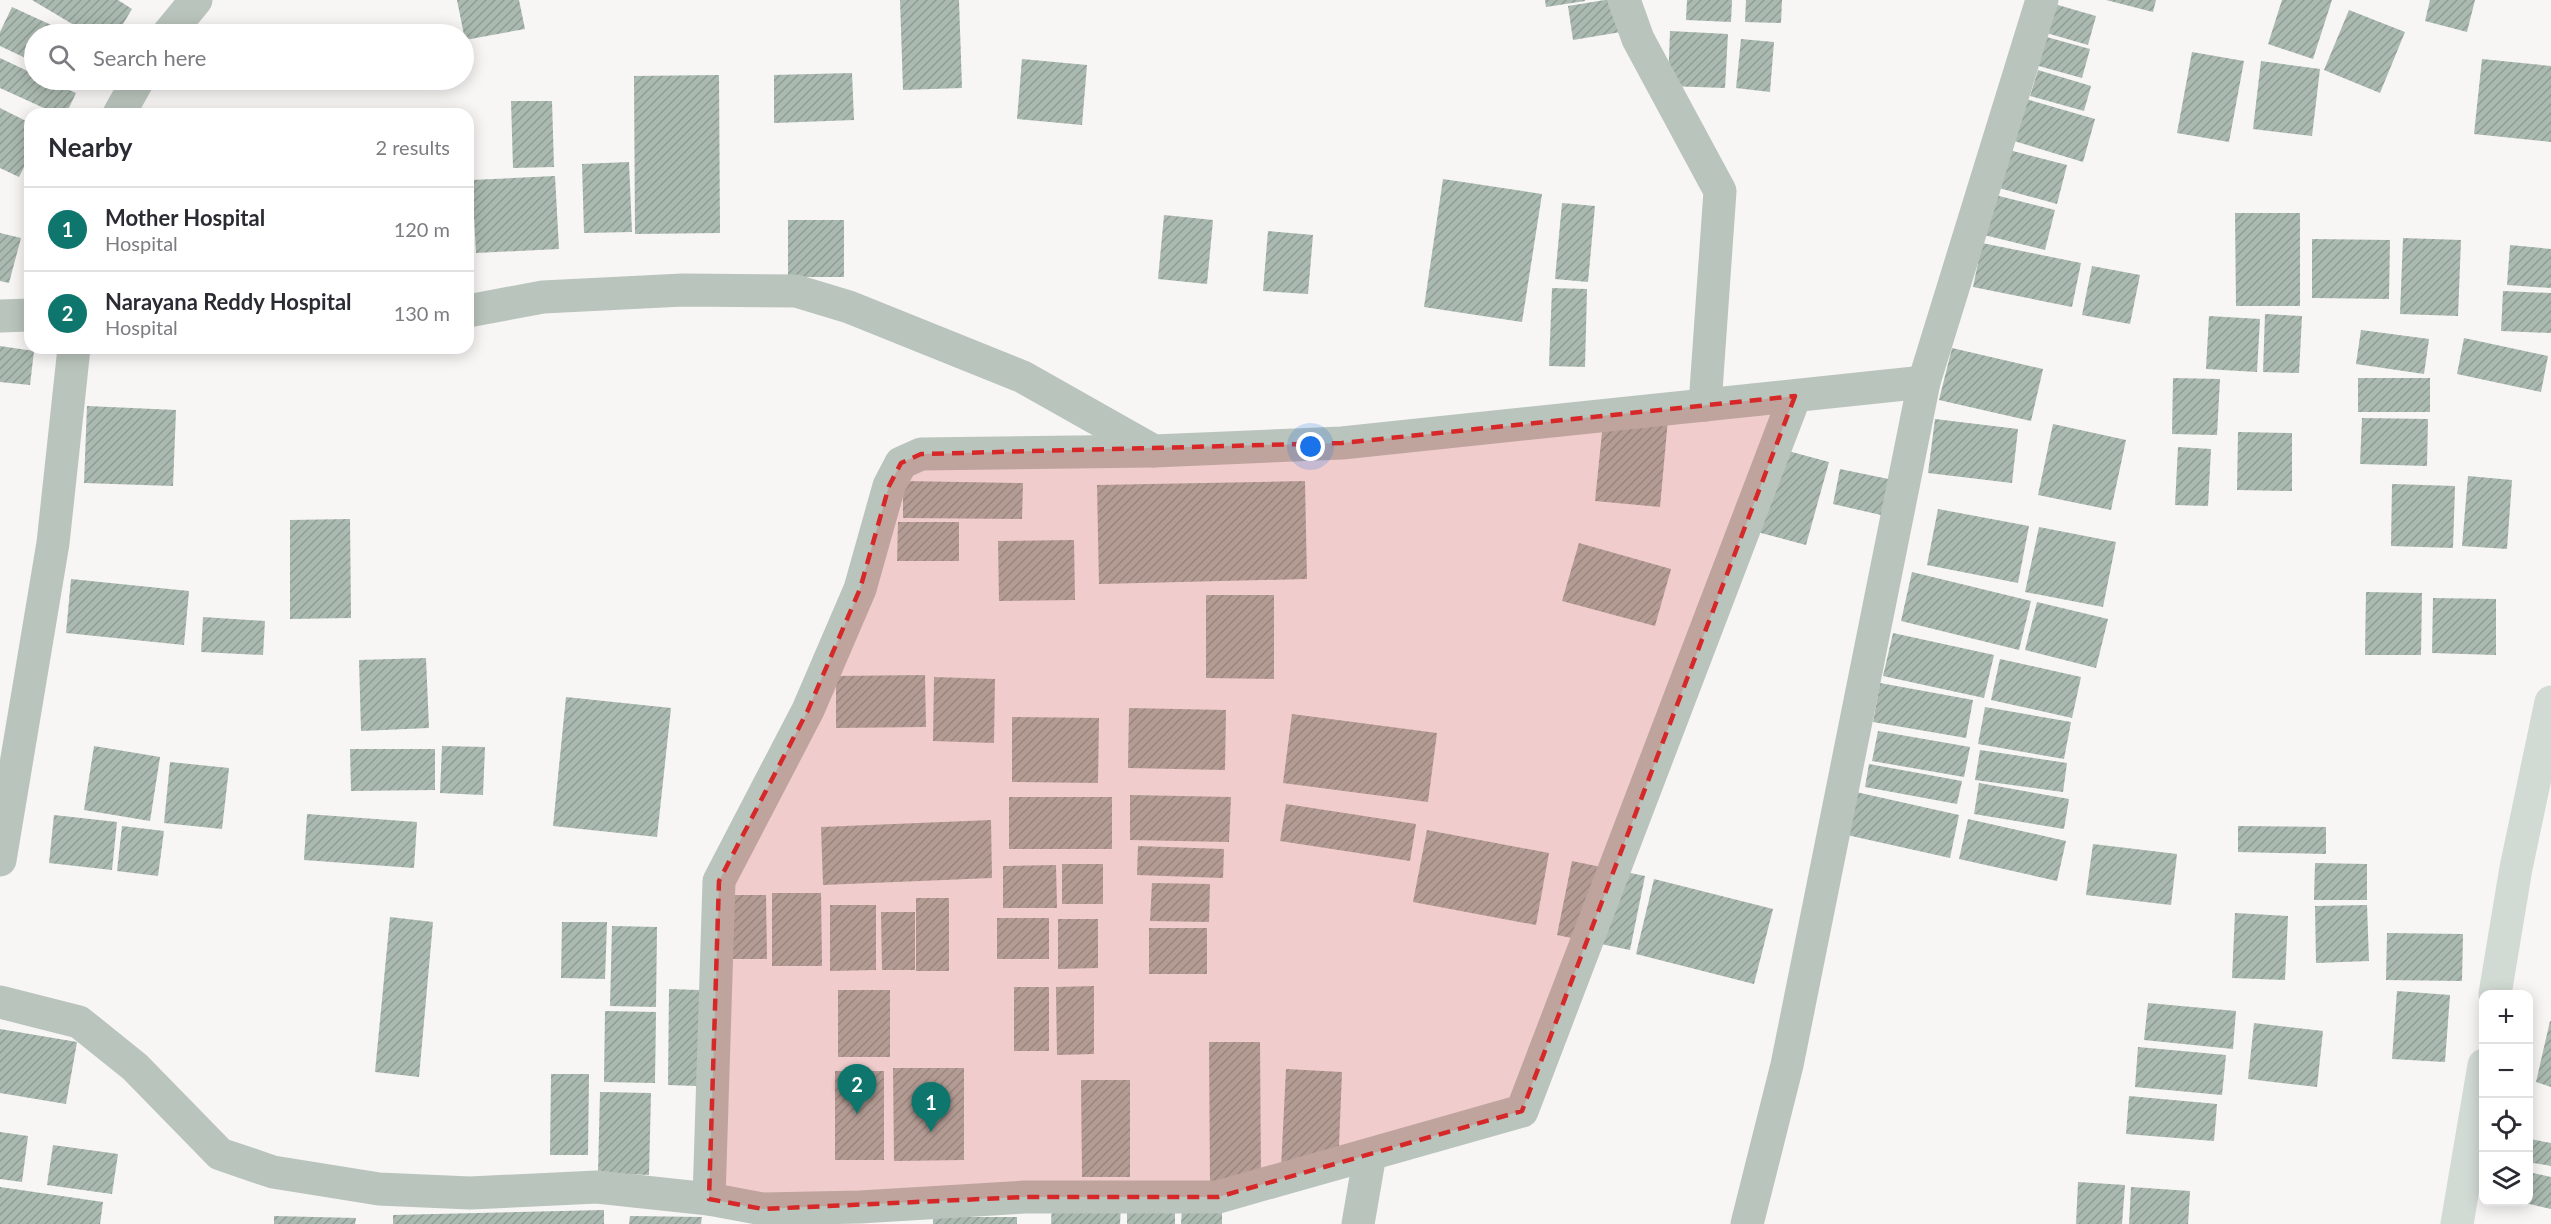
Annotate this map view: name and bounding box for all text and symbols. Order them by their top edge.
search box [24,24,474,90]
icon: search [45,41,78,74]
text: Search here [93,44,206,71]
text: Nearby [48,131,133,163]
text: 2 results [375,135,450,159]
text: Mother Hospital [105,204,265,231]
text: 1 [62,217,73,241]
text: 120 m [394,217,450,241]
text: Hospital [105,231,178,255]
text: Narayana Reddy Hospital [105,288,352,315]
text: 2 [62,301,73,325]
text: 130 m [394,301,450,325]
text: Hospital [105,315,178,339]
your location [1296,432,1325,461]
map controls [2479,990,2533,1206]
button: + [2479,990,2533,1044]
button: − [2479,1044,2533,1098]
pin: 2 [838,1064,876,1114]
pin: 1 [912,1082,950,1132]
button: locate [2479,1098,2533,1152]
button: layers [2479,1152,2533,1206]

